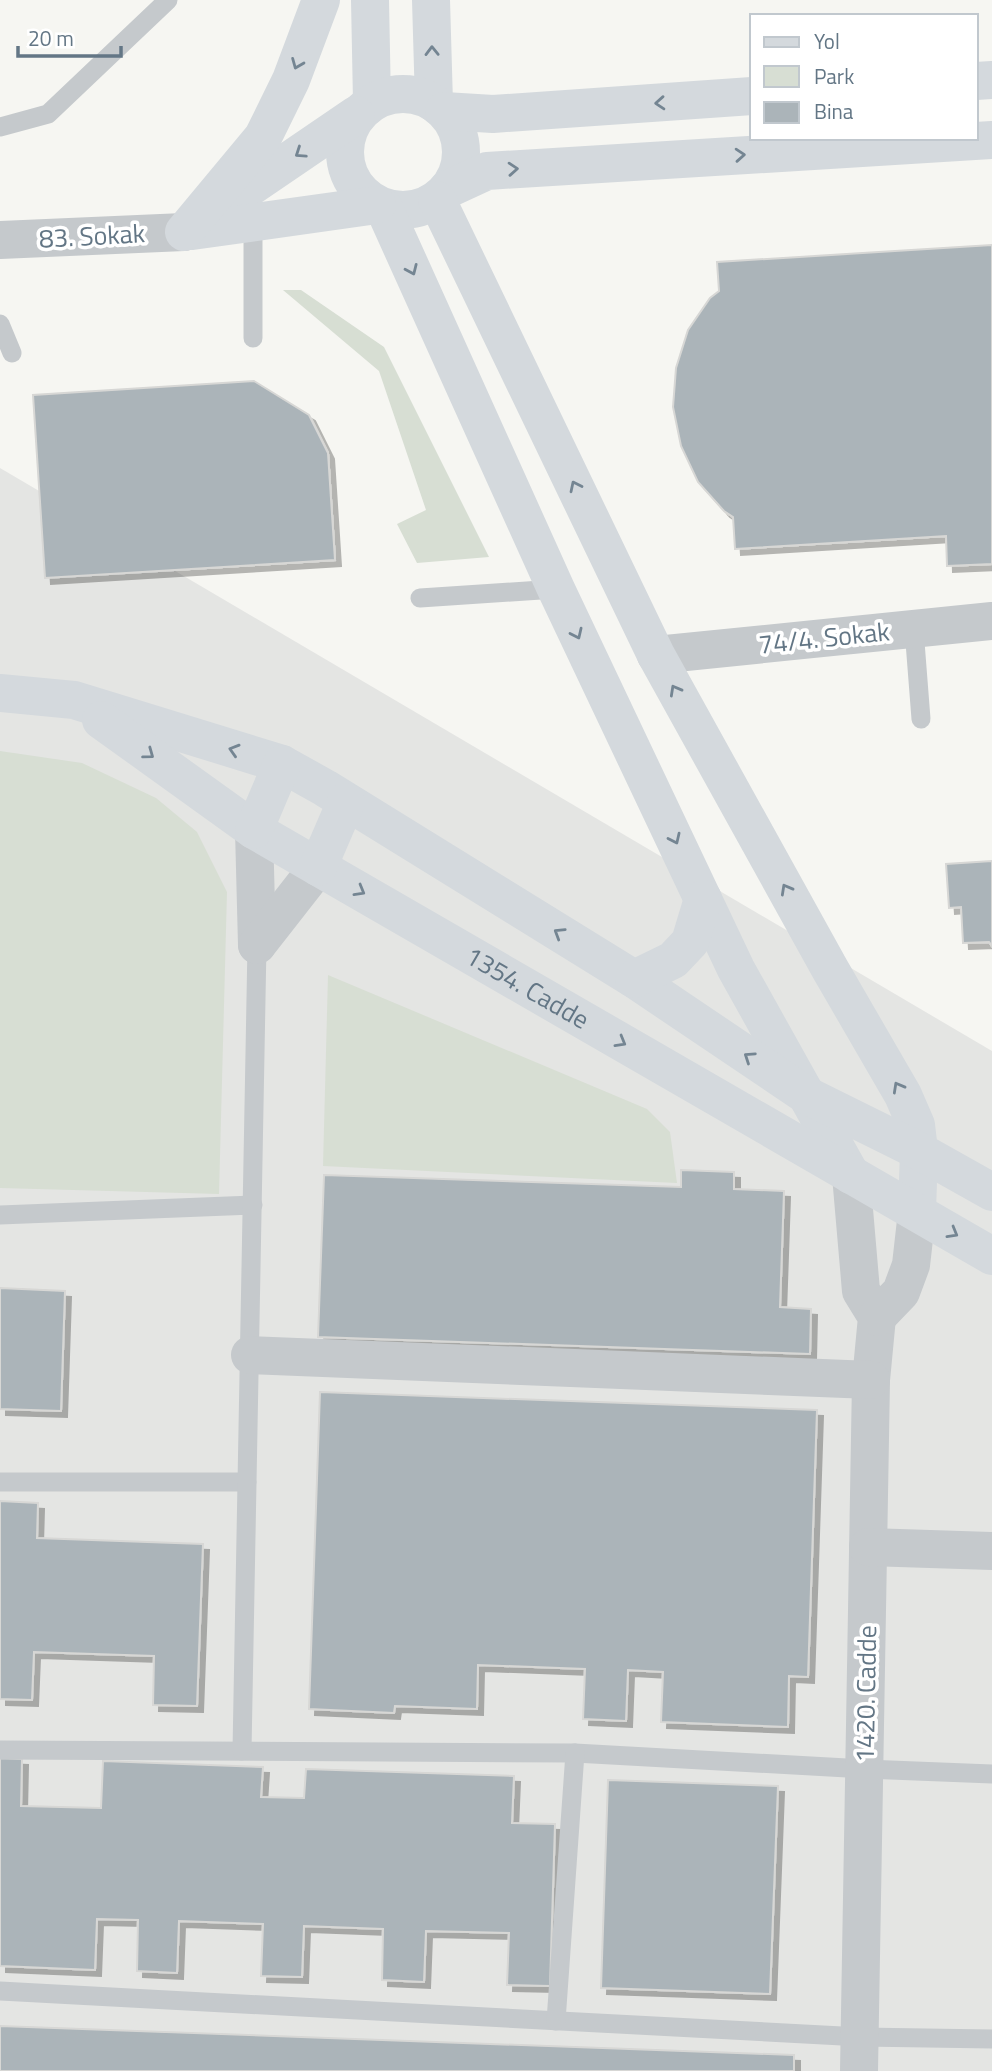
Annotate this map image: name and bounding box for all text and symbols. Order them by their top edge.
scale bar [18,14,121,58]
legend [750,14,978,140]
text: 20 m [28,22,74,54]
text: Yol [814,25,840,57]
one-way arrow [425,46,440,57]
one-way arrow [292,57,306,69]
text: Park [814,60,854,92]
one-way arrow [654,95,665,110]
text: Bina [814,95,854,127]
one-way arrow [295,145,308,158]
one-way arrow [734,148,745,163]
one-way arrow [507,162,518,177]
street label: 83. Sokak [38,213,146,258]
one-way arrow [404,263,418,275]
one-way arrow [569,481,583,493]
street label: 74/4. Sokak [757,611,891,664]
one-way arrow [569,627,583,639]
one-way arrow [670,685,683,698]
one-way arrow [228,743,240,758]
one-way arrow [141,746,154,759]
one-way arrow [666,832,680,844]
one-way arrow [353,883,366,896]
one-way arrow [780,884,794,897]
one-way arrow [554,928,567,941]
street label: 1354. Cadde [458,936,597,1039]
one-way arrow [613,1034,626,1047]
one-way arrow [744,1052,757,1065]
one-way arrow [893,1081,906,1094]
one-way arrow [945,1225,958,1238]
street label: 1420. Cadde [845,1625,886,1763]

